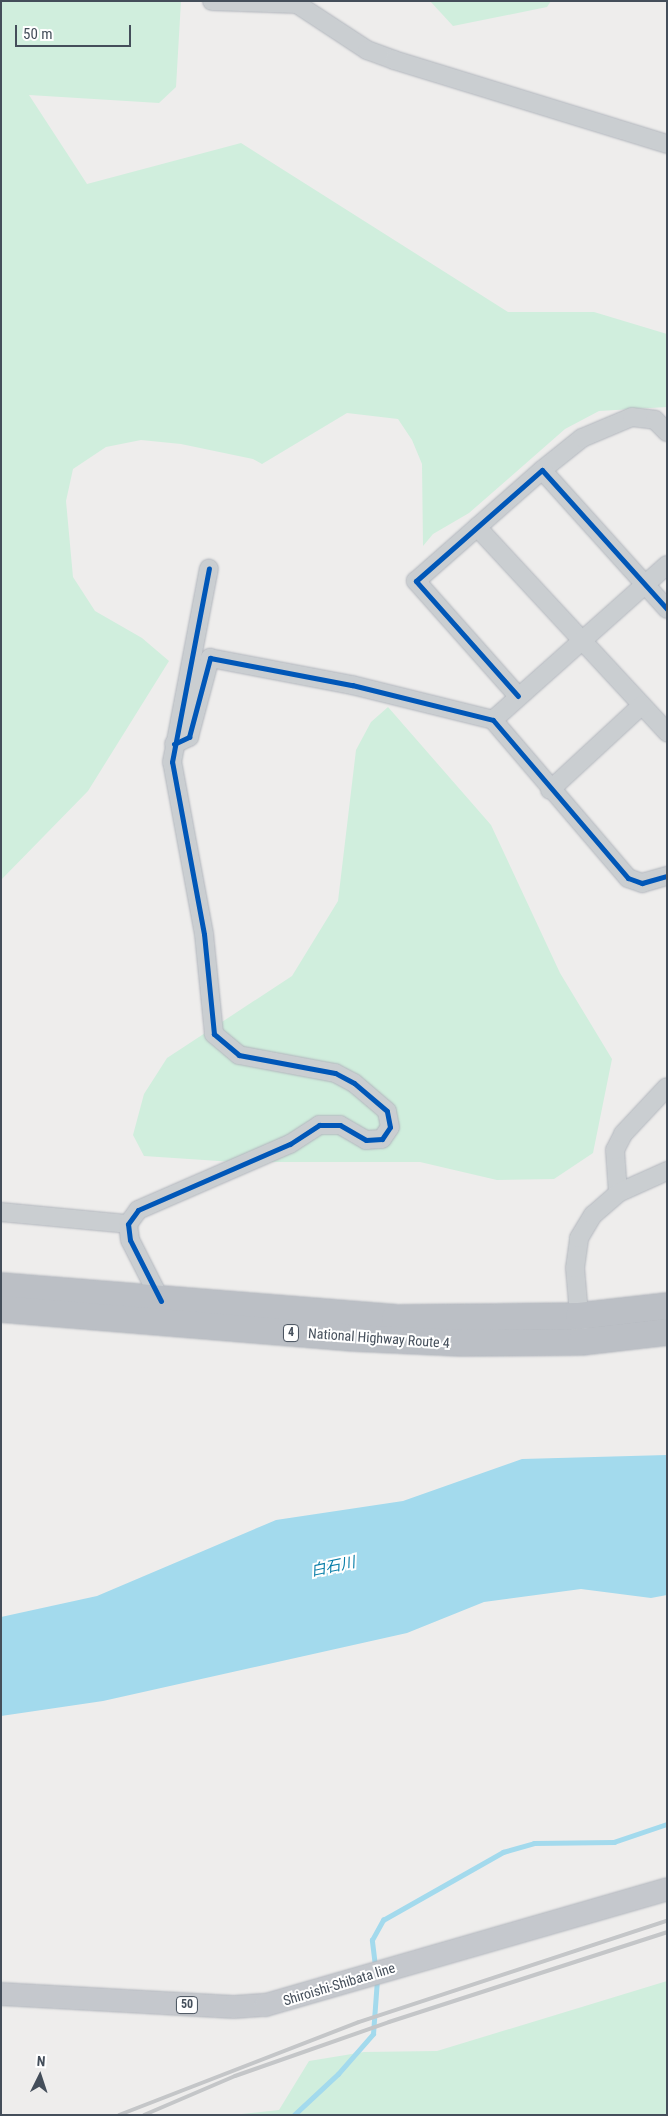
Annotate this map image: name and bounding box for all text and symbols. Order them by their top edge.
scale bar [18,15,134,47]
text: 50 m [23,25,53,43]
road number: 4 [282,1324,300,1342]
street label: National Highway Route 4 [308,1325,450,1351]
water label: 白石川 [309,1554,357,1580]
street label: Shiroishi-Shibata line [281,1959,397,2009]
road number: 50 [176,1996,198,2014]
north arrow [15,2051,65,2101]
text: N [36,2053,46,2069]

